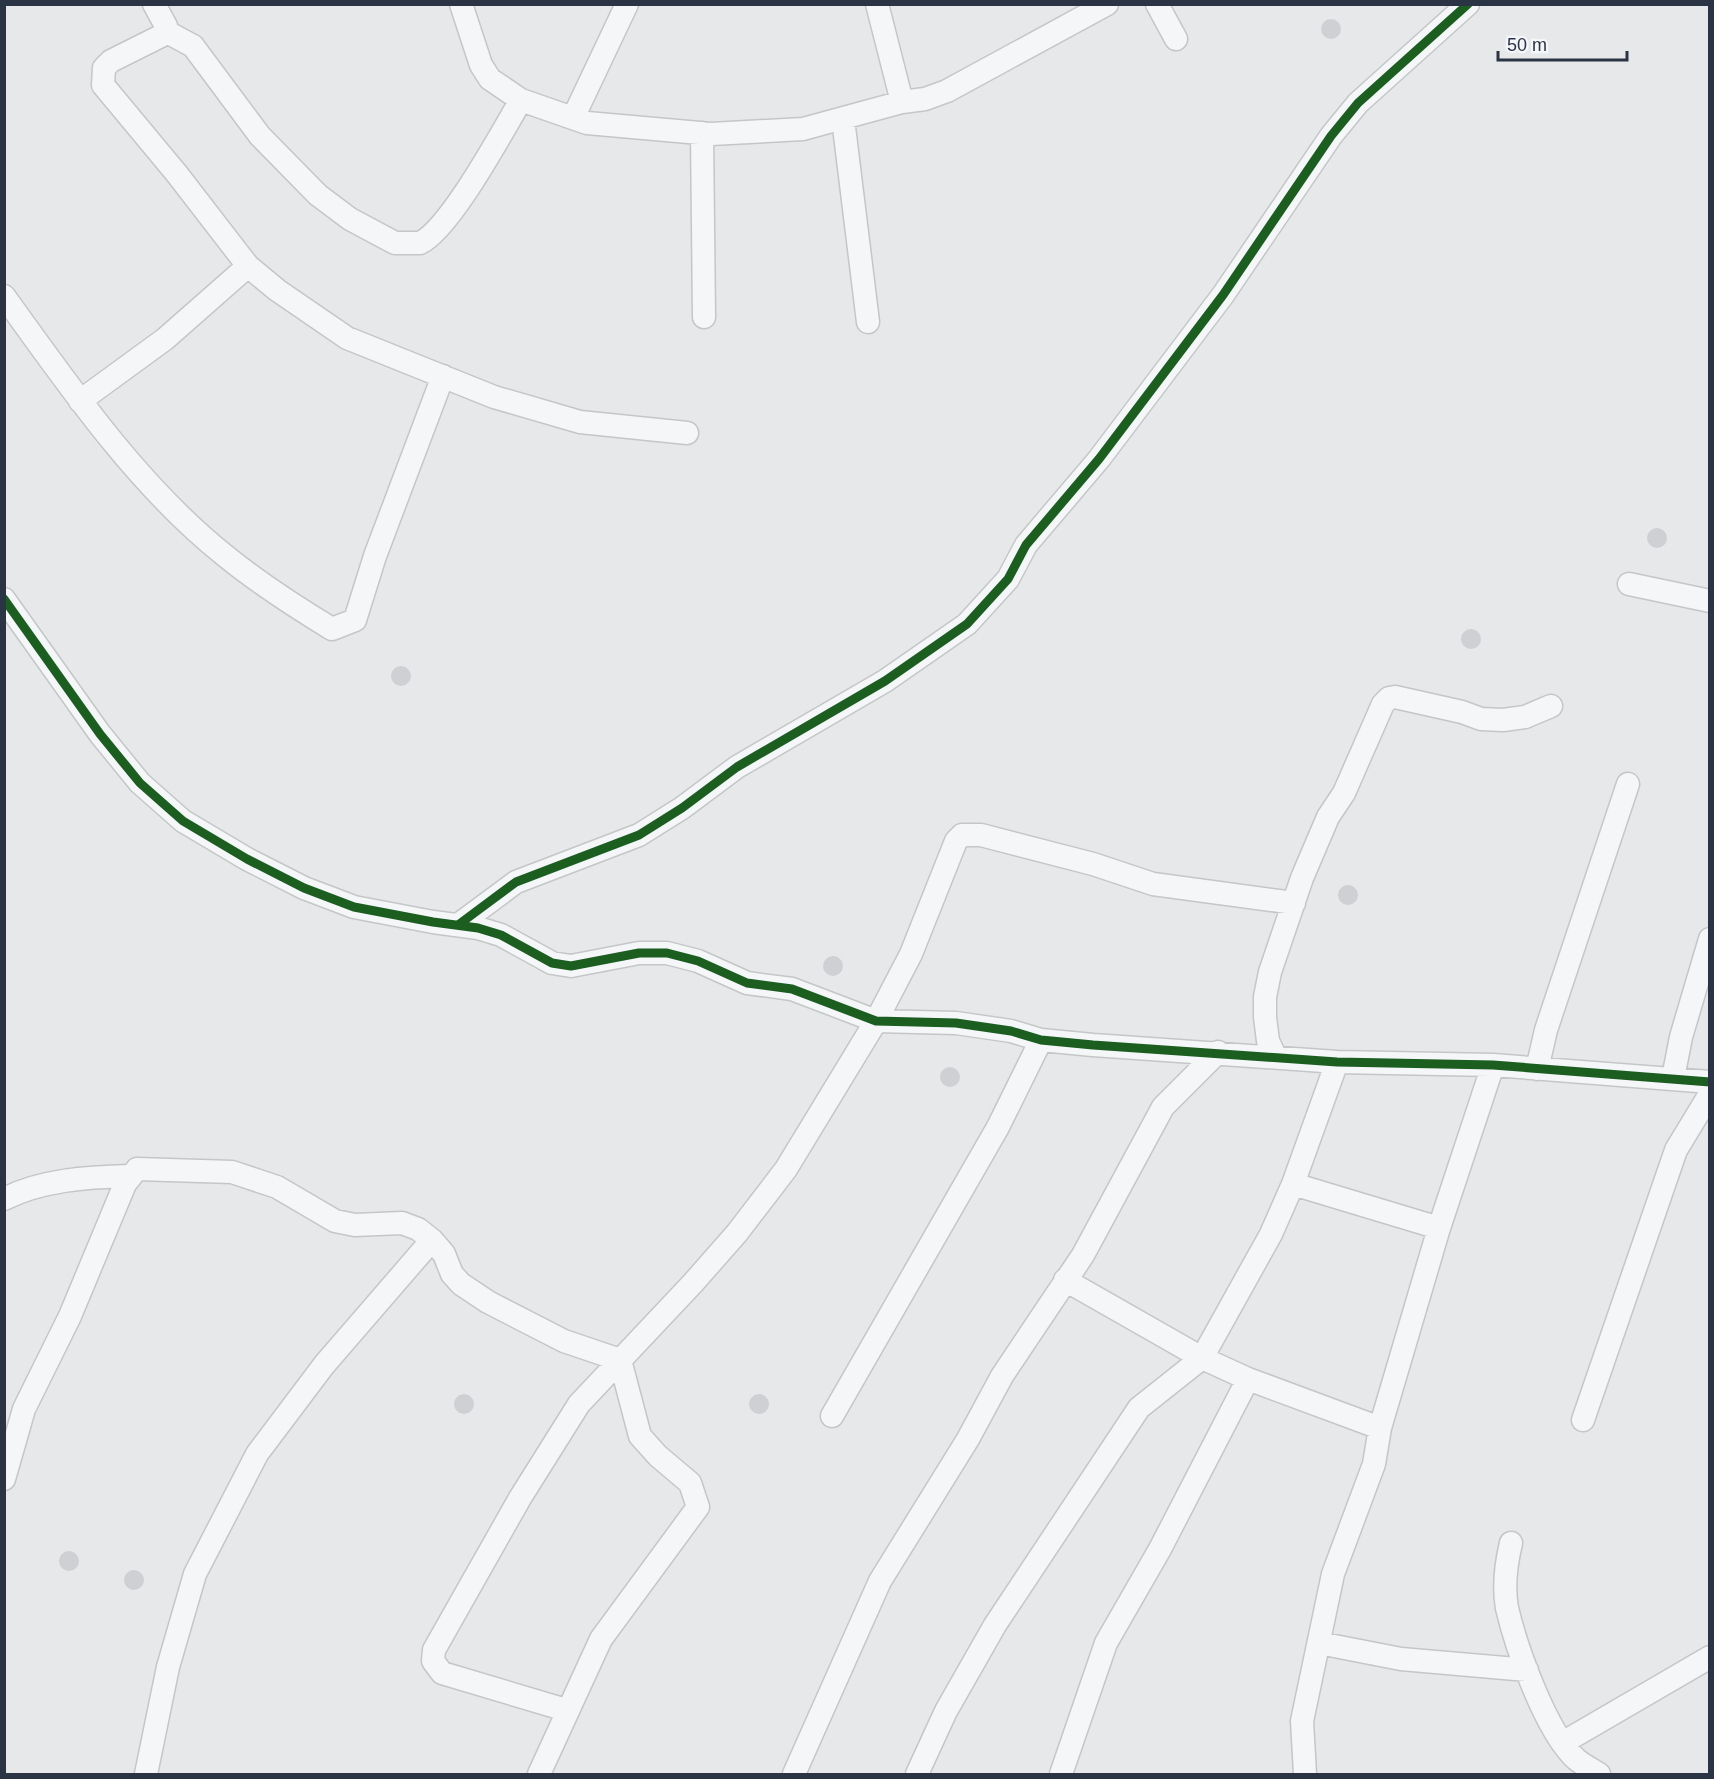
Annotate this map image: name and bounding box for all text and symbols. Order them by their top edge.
scale bar [1498,24,1627,62]
text: 50 m [1507,35,1547,55]

